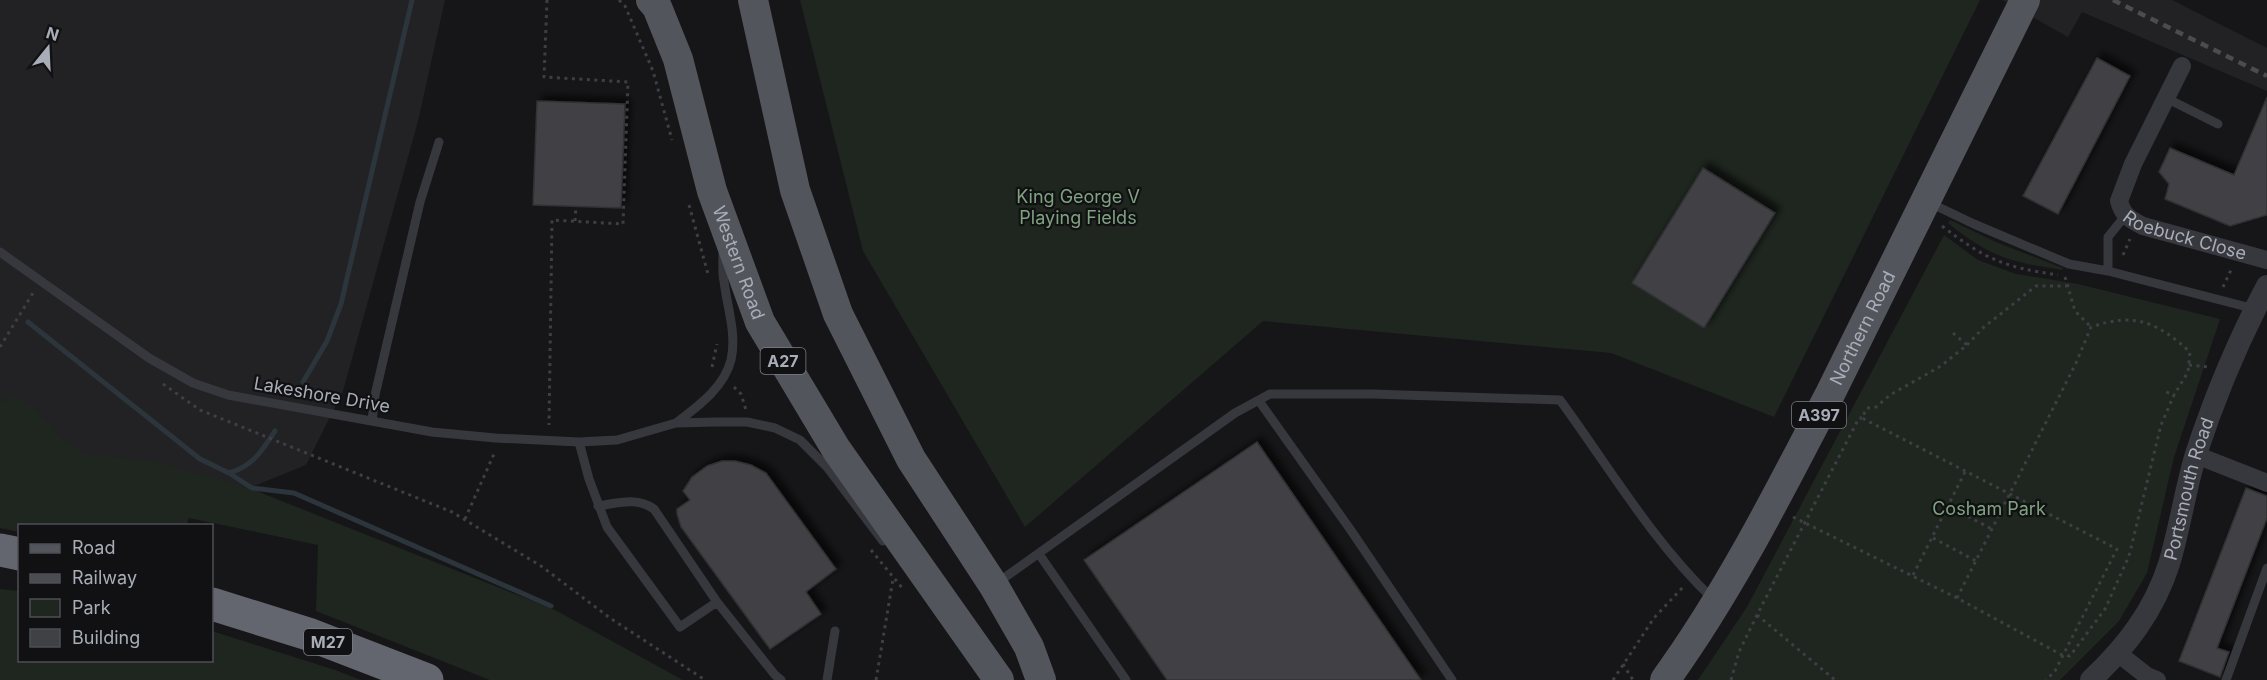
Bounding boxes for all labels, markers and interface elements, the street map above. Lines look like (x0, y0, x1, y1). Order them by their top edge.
north arrow (18, 18, 78, 78)
text: N (44, 22, 62, 45)
park label: King George V Playing Fields (1016, 186, 1140, 228)
street label: Western Road (708, 203, 769, 322)
street label: Roebuck Close (2119, 206, 2249, 264)
street label: Northern Road (1825, 267, 1899, 388)
road number: A27 (760, 348, 806, 374)
street label: Lakeshore Drive (252, 372, 392, 417)
road number: A397 (1792, 402, 1846, 428)
street label: Portsmouth Road (2160, 415, 2218, 563)
park label: Cosham Park (1932, 498, 2046, 519)
legend (18, 524, 213, 662)
text: Road (72, 537, 115, 558)
text: Railway (72, 567, 137, 588)
text: Park (72, 597, 111, 618)
text: Building (72, 627, 140, 648)
road number: M27 (304, 629, 352, 655)

